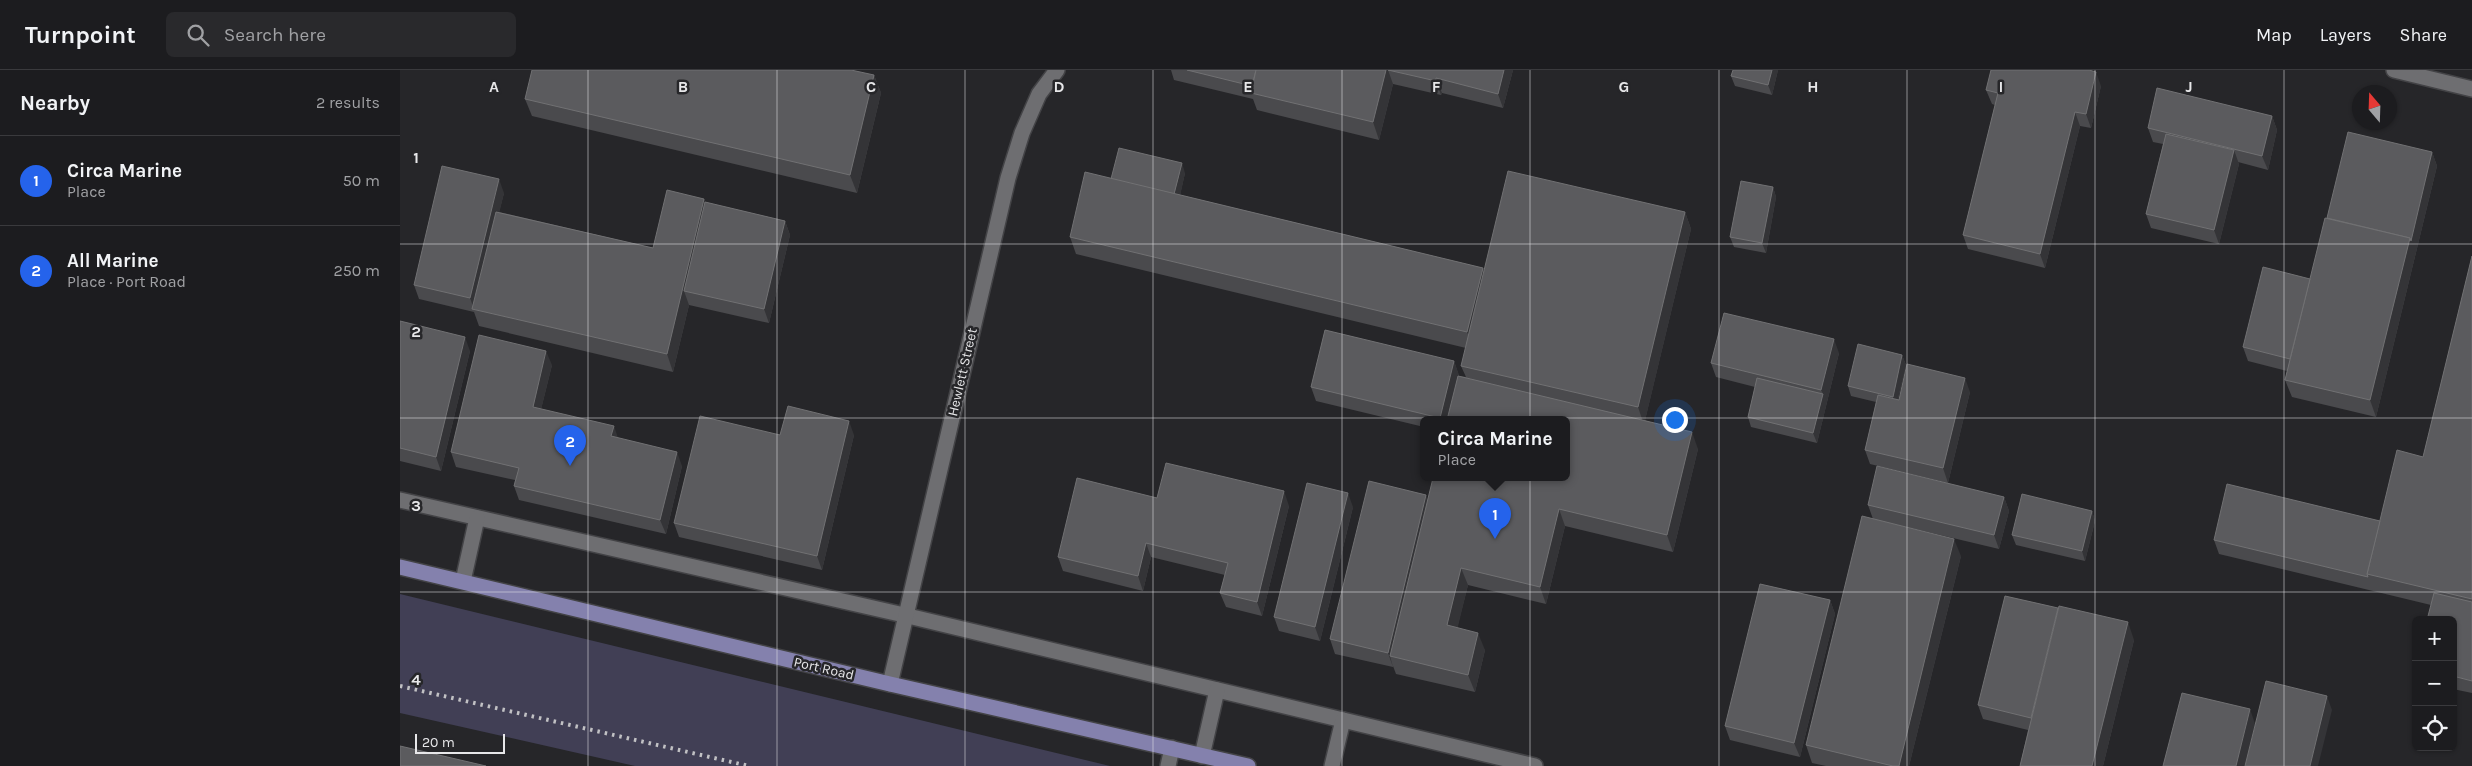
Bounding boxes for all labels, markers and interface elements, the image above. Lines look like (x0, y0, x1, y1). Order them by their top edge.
search box (166, 12, 516, 57)
text: Turnpoint (25, 21, 136, 49)
icon: search (184, 21, 212, 49)
text: Search here (224, 24, 326, 46)
text: Map (2256, 24, 2292, 46)
text: Layers (2320, 24, 2372, 46)
text: Share (2400, 24, 2447, 46)
text: A (489, 77, 499, 96)
text: B (678, 77, 688, 96)
text: C (866, 77, 876, 96)
text: D (1054, 77, 1065, 96)
text: E (1243, 77, 1253, 96)
text: F (1432, 77, 1441, 96)
text: G (1619, 77, 1629, 96)
text: H (1807, 77, 1819, 96)
text: I (1999, 77, 2003, 96)
text: J (2185, 77, 2193, 96)
north arrow (2352, 85, 2397, 130)
text: Nearby (20, 91, 90, 115)
text: 2 results (316, 93, 380, 112)
text: 1 (413, 148, 419, 167)
text: Circa Marine (67, 160, 182, 182)
text: 1 (33, 171, 39, 190)
text: 50 m (343, 171, 380, 190)
text: Place (67, 182, 106, 201)
text: All Marine (67, 250, 159, 272)
text: 2 (31, 261, 41, 280)
text: 250 m (333, 261, 380, 280)
text: Place · Port Road (67, 272, 186, 291)
text: 2 (411, 322, 421, 341)
street label: Hewlett Street (944, 326, 981, 418)
your location (1662, 407, 1688, 433)
popup (1420, 416, 1570, 481)
pin: 2 (554, 425, 586, 466)
text: Circa Marine (1437, 428, 1553, 450)
text: Place (1437, 450, 1476, 469)
text: 3 (411, 496, 421, 515)
pin: 1 (1479, 498, 1511, 539)
map controls (2412, 616, 2457, 751)
button: + (2412, 616, 2457, 661)
street label: Port Road (792, 653, 856, 684)
button: − (2412, 661, 2457, 706)
text: 4 (411, 670, 421, 689)
button: locate (2412, 706, 2457, 751)
scale bar (415, 731, 505, 754)
text: 20 m (422, 734, 455, 751)

